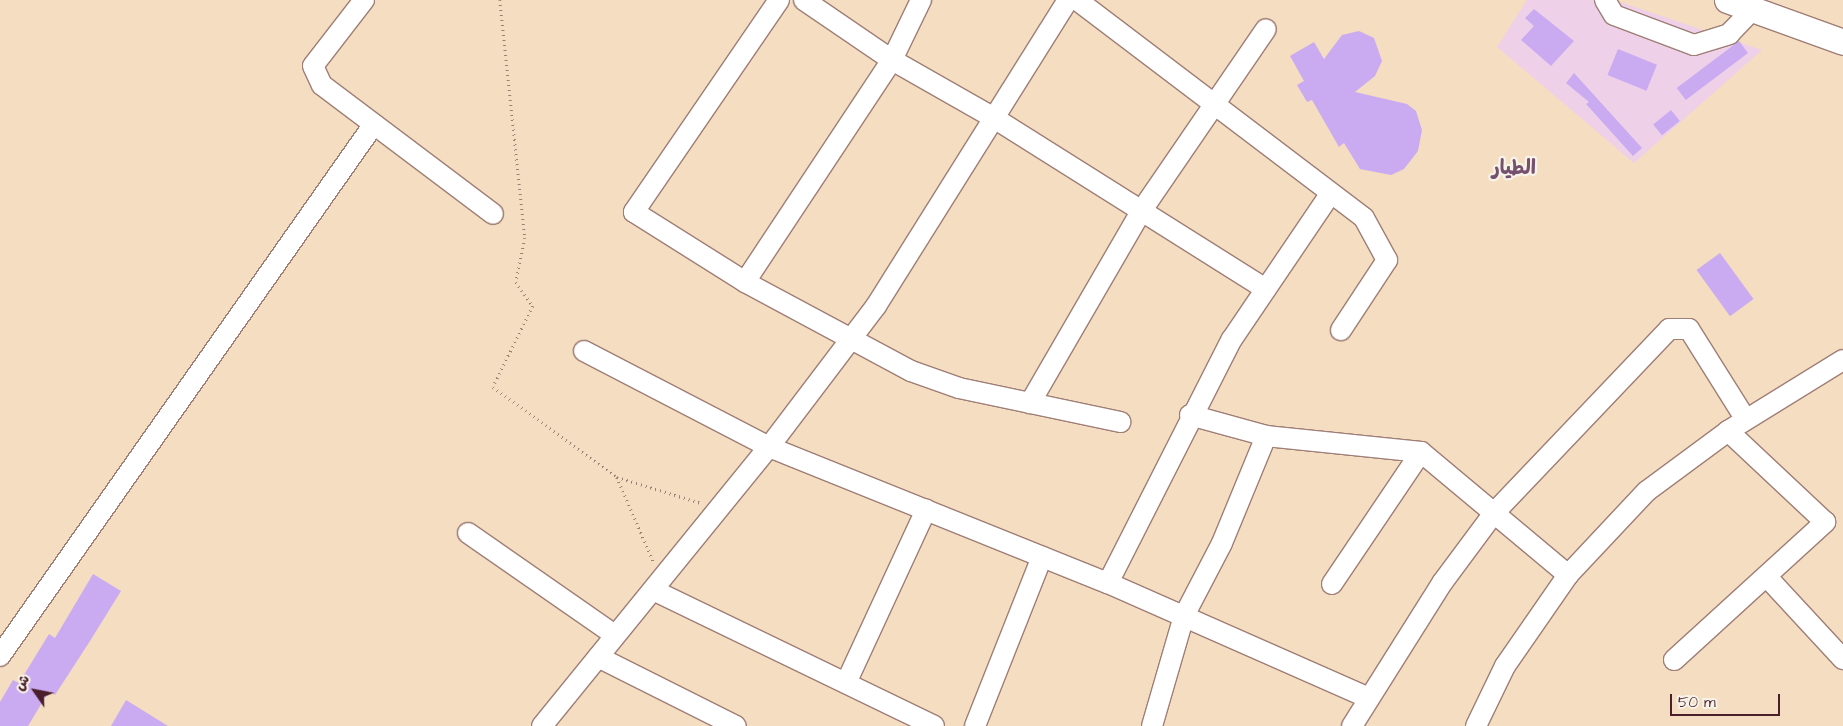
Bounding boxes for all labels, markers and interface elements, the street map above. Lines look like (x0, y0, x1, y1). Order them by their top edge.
district label: الطيار (1492, 156, 1536, 180)
north arrow (10, 666, 60, 716)
text: ش (10, 671, 35, 695)
scale bar (1673, 684, 1783, 716)
text: 50 m (1678, 692, 1716, 713)

